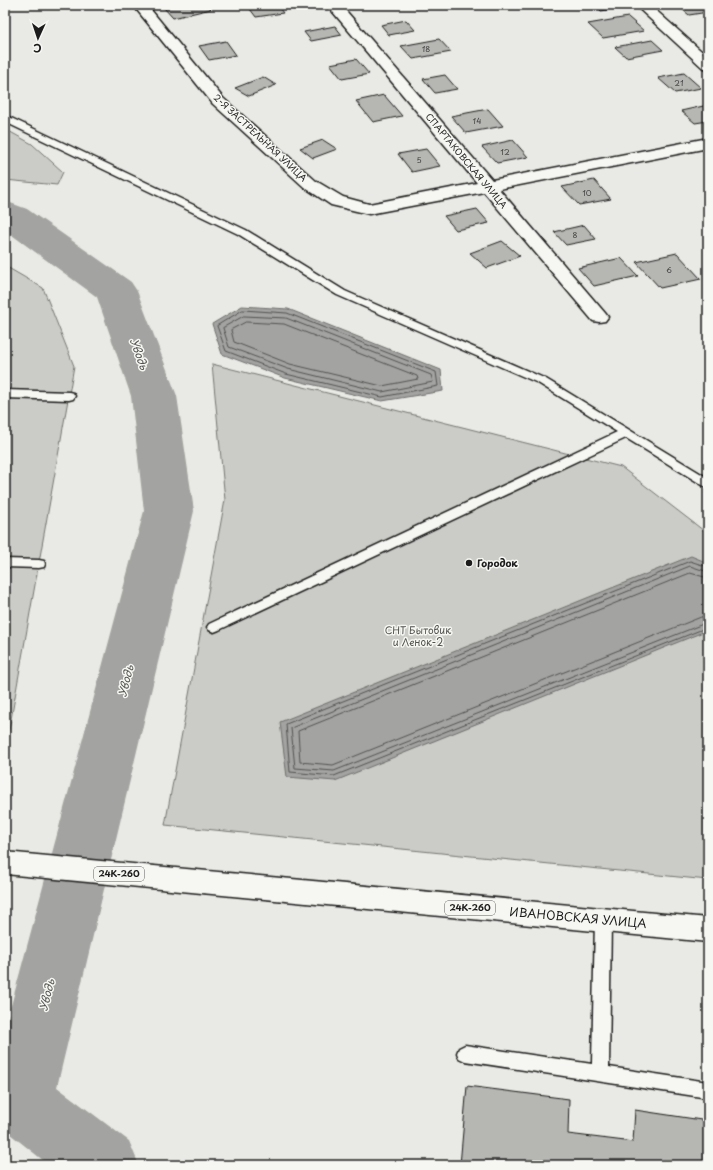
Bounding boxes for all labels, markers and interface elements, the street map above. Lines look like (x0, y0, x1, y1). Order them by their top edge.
north arrow (18, 18, 58, 58)
text: С (33, 40, 42, 57)
house number: 18 (422, 43, 430, 55)
house number: 21 (674, 77, 684, 89)
street label: 2-Я ЗАСТРЕЛЬНАЯ УЛИЦА (211, 90, 311, 185)
street label: СПАРТАКОВСКАЯ УЛИЦА (423, 110, 511, 211)
house number: 14 (473, 115, 481, 127)
house number: 12 (500, 146, 510, 158)
house number: 5 (416, 154, 422, 166)
house number: 10 (582, 187, 592, 199)
house number: 8 (573, 229, 578, 241)
house number: 6 (666, 264, 672, 276)
water label: Уводь (126, 336, 153, 373)
place label: Городок (477, 555, 518, 570)
marker: Городок (464, 558, 474, 568)
park label: СНТ Бытовик и Ленок-2 (385, 622, 451, 649)
water label: Уводь (113, 662, 138, 698)
road number: 24К-260 (94, 867, 144, 881)
road number: 24К-260 (445, 901, 495, 915)
street label: ИВАНОВСКАЯ УЛИЦА (509, 902, 647, 932)
water label: Уводь (34, 976, 59, 1012)

